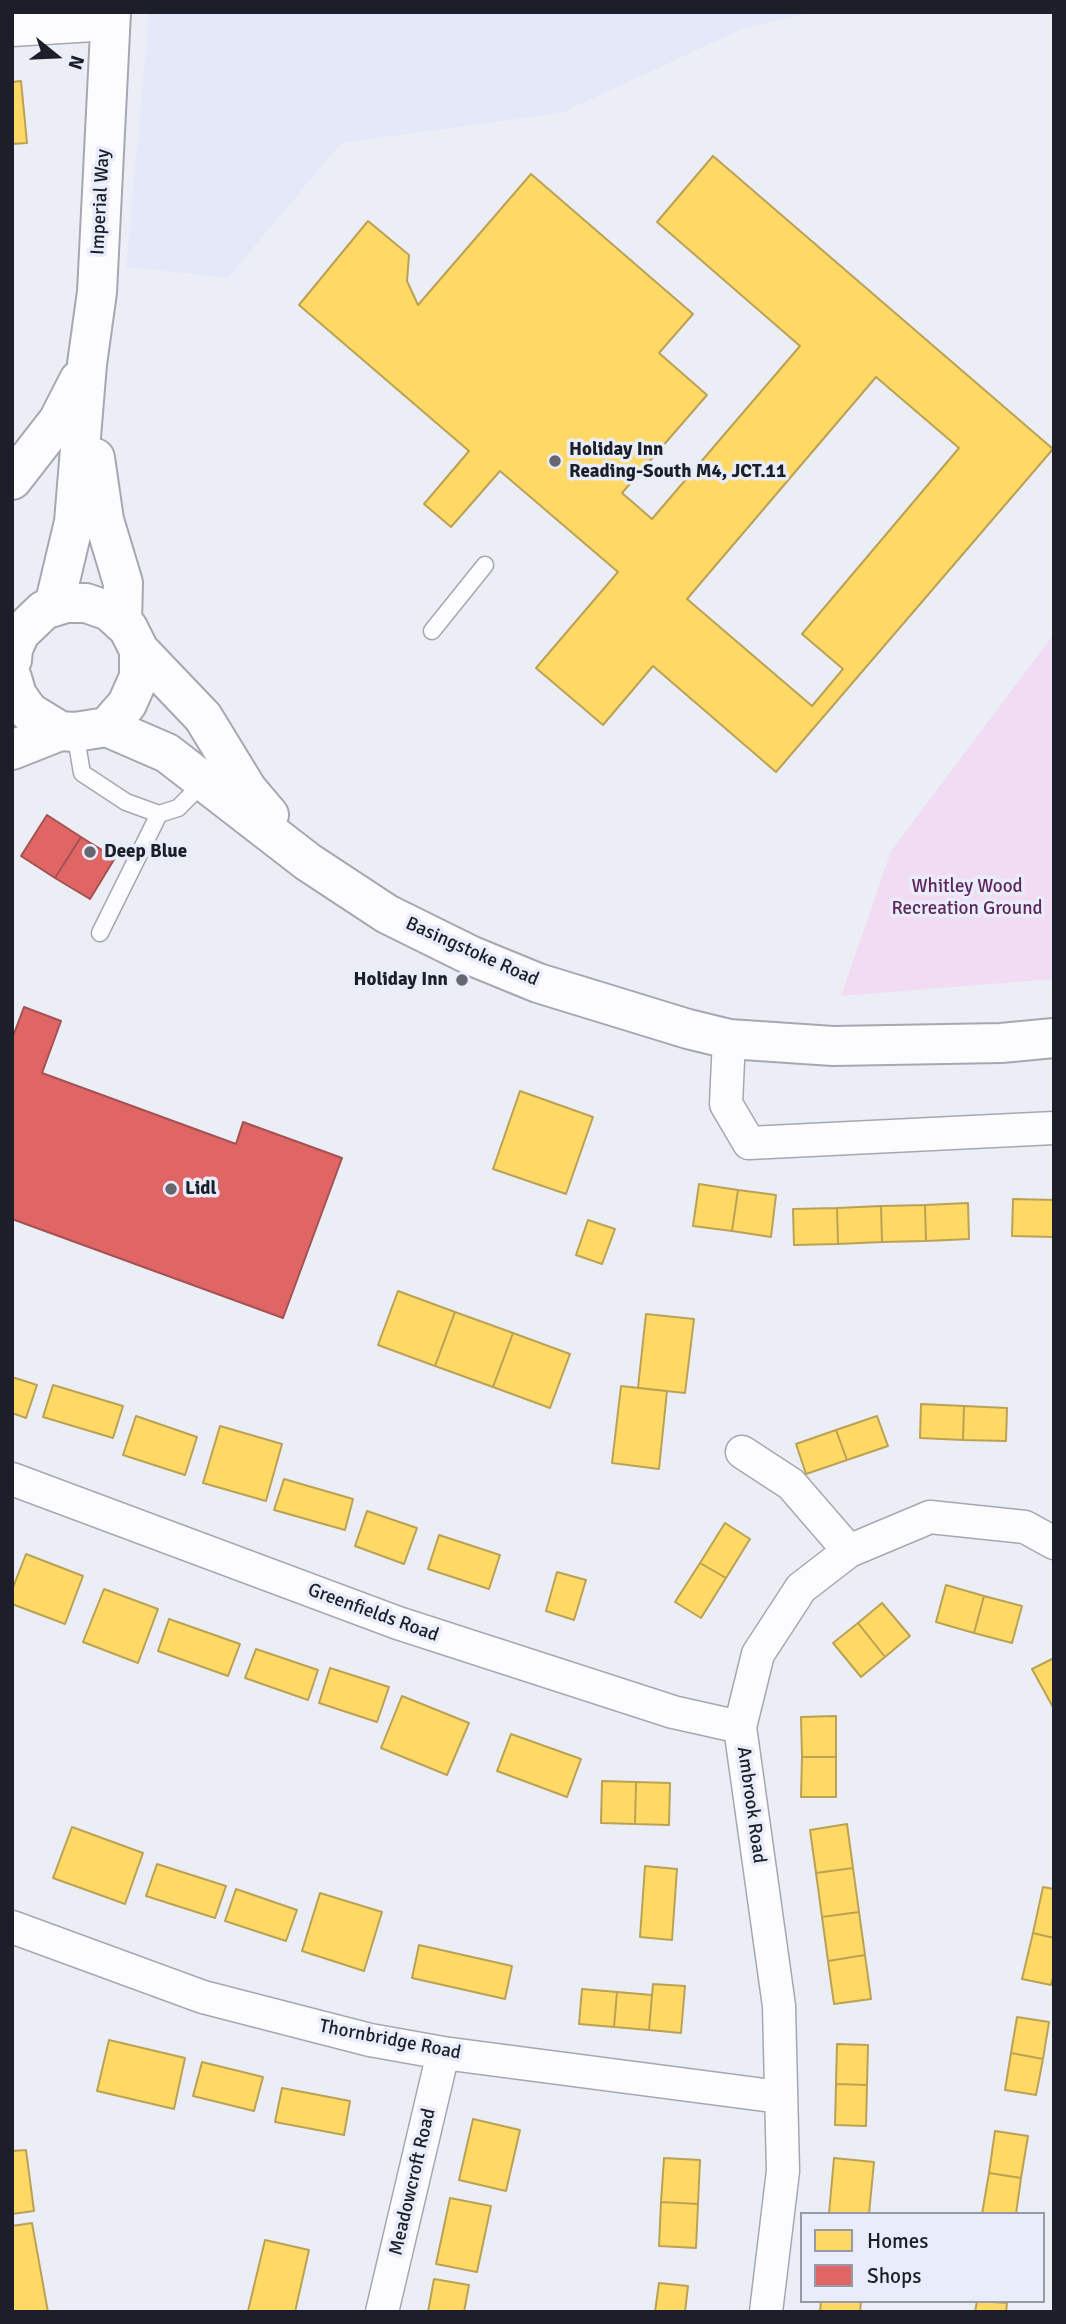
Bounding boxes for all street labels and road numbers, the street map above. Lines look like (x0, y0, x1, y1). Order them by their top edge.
street label: Imperial Way (87, 149, 115, 255)
street label: Basingstoke Road (402, 912, 542, 992)
street label: Greenfields Road (305, 1579, 441, 1647)
street label: Ambrook Road (732, 1745, 770, 1865)
street label: Thornbridge Road (317, 2015, 463, 2065)
street label: Meadowcroft Road (385, 2106, 441, 2258)

